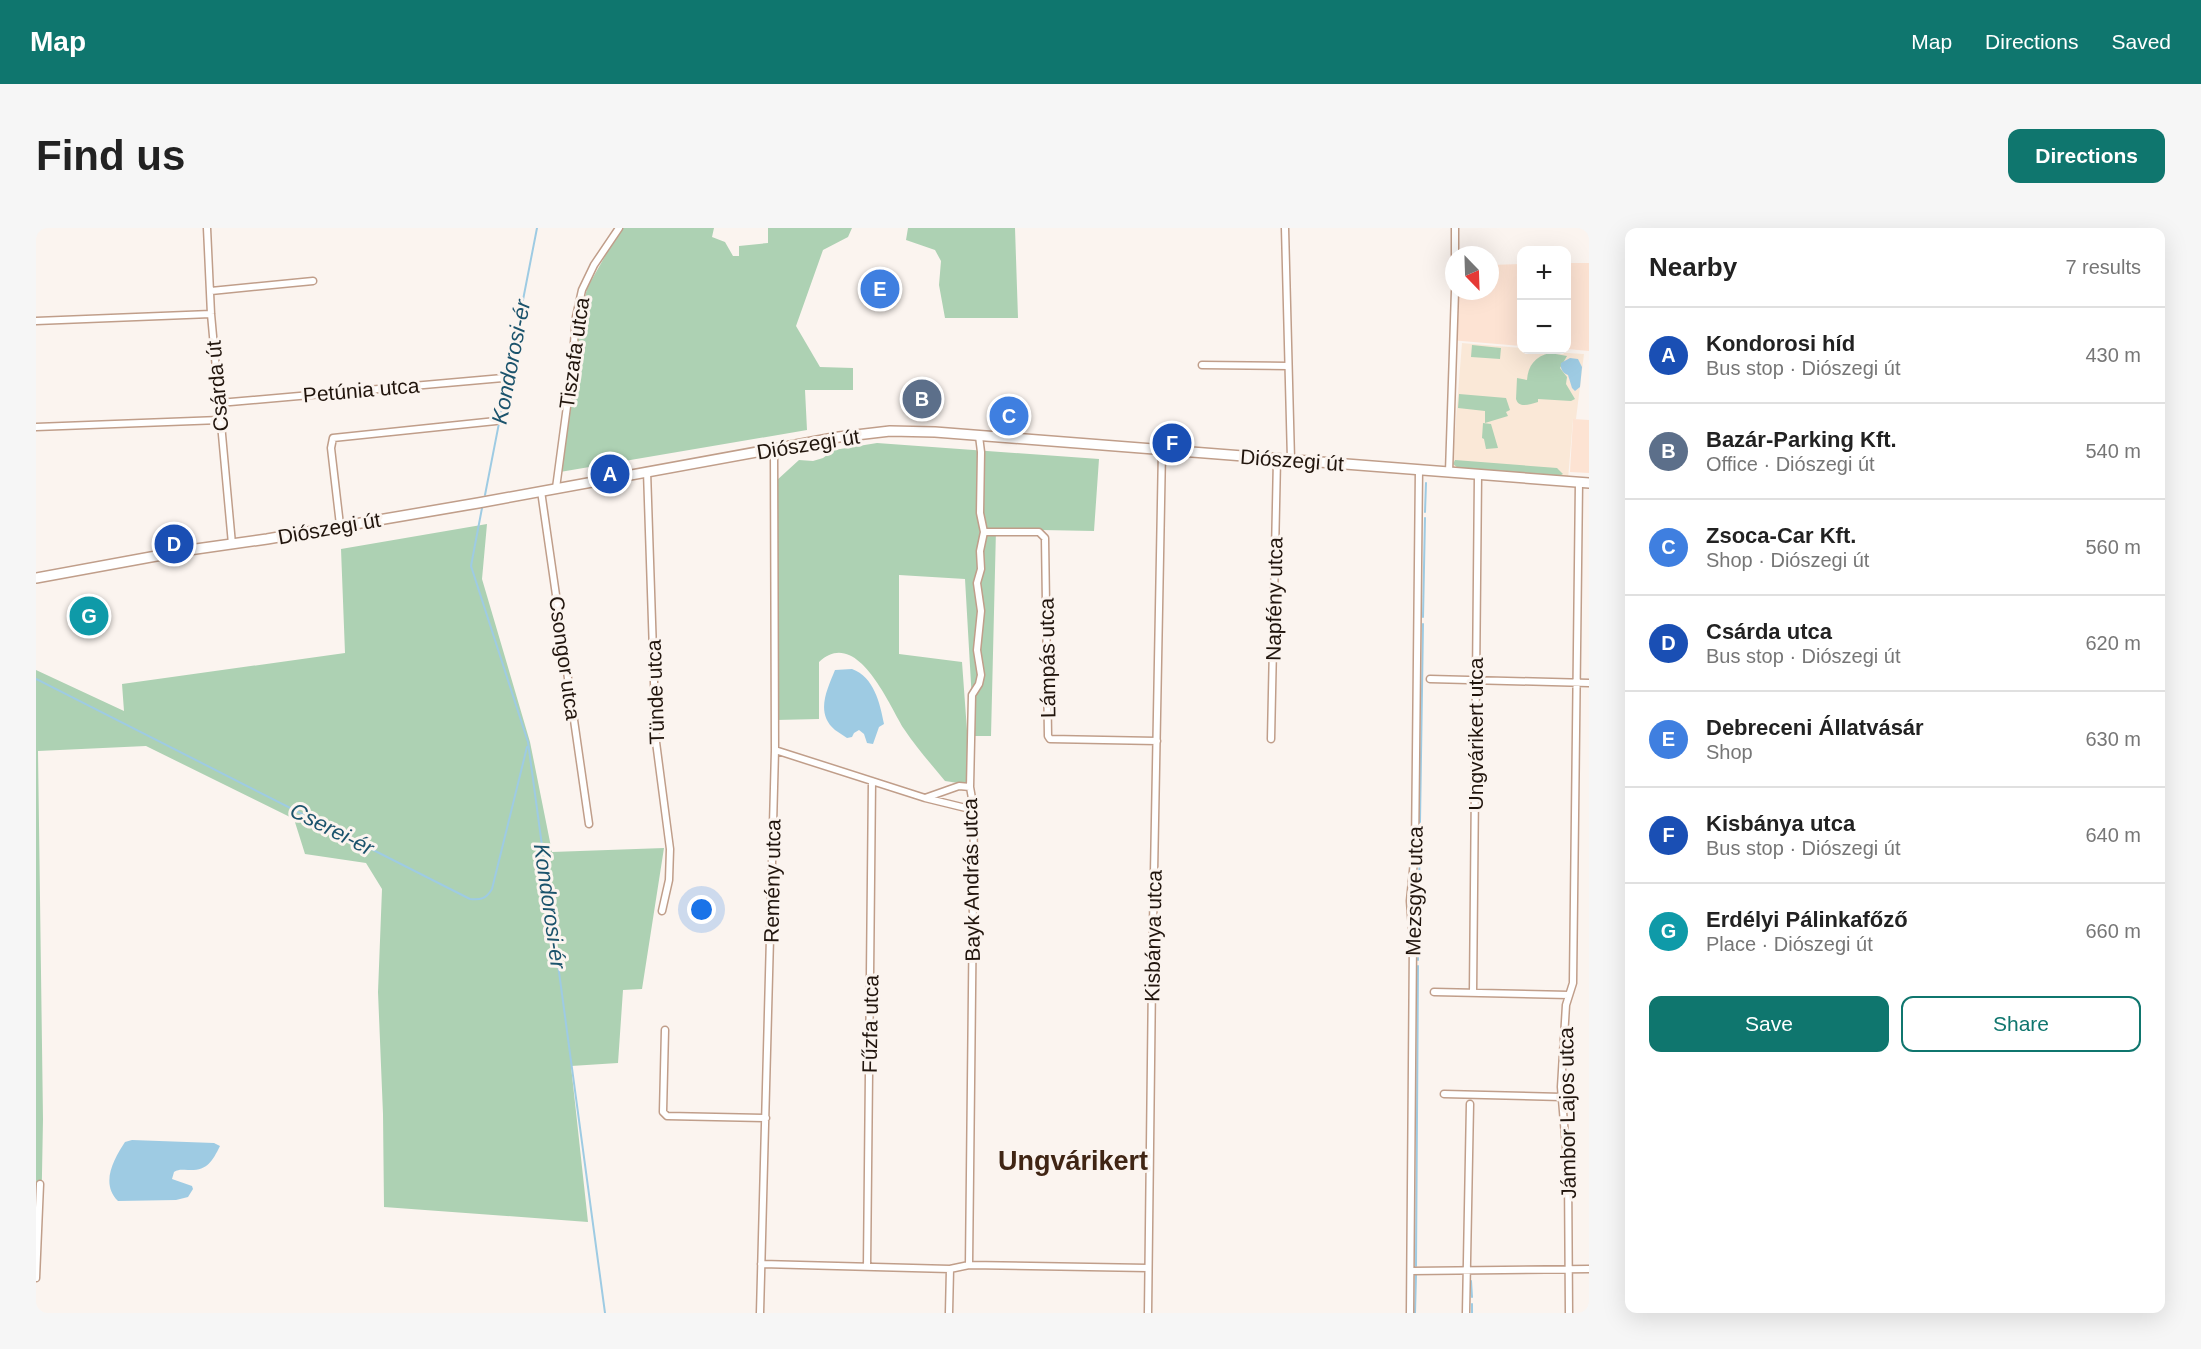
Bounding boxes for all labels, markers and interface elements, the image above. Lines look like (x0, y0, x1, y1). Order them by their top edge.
text: Map (30, 26, 86, 57)
text: Map (1911, 30, 1952, 53)
text: Directions (1985, 30, 2078, 53)
text: Saved (2111, 30, 2171, 53)
button: Directions (2008, 129, 2165, 183)
text: Find us (36, 132, 185, 179)
north arrow (1445, 246, 1499, 300)
map controls (1517, 246, 1571, 354)
button: + (1517, 246, 1571, 300)
text: Nearby (1649, 252, 1737, 282)
text: 7 results (2065, 256, 2141, 278)
pin: E (860, 266, 900, 312)
street label: Tiszafa utca (555, 295, 593, 410)
water label: Kondorosi-ér (487, 296, 536, 426)
button: − (1517, 300, 1571, 354)
text: Kondorosi híd (1706, 331, 1855, 356)
street label: Csárda út (202, 339, 232, 432)
text: A (1661, 344, 1676, 366)
text: 430 m (2085, 344, 2141, 366)
text: Bus stop · Diószegi út (1706, 357, 1901, 379)
street label: Petúnia utca (302, 373, 420, 407)
pin: B (902, 376, 942, 422)
pin: C (990, 394, 1028, 438)
pin: F (1152, 420, 1192, 466)
street label: Diószegi út (755, 424, 861, 463)
text: Bazár-Parking Kft. (1706, 427, 1897, 452)
text: B (1661, 440, 1676, 462)
text: 540 m (2085, 440, 2141, 462)
street label: Diószegi út (1239, 445, 1345, 475)
pin: A (590, 452, 630, 496)
text: Office · Diószegi út (1706, 453, 1875, 475)
street label: Diószegi út (276, 508, 382, 548)
pin: D (154, 522, 194, 566)
text: Zsoca-Car Kft. (1706, 523, 1856, 548)
text: C (1661, 536, 1676, 558)
text: 560 m (2085, 536, 2141, 558)
street label: Napfény utca (1261, 537, 1287, 661)
text: Shop · Diószegi út (1706, 549, 1869, 571)
pin: G (70, 594, 108, 638)
street label: Csongor utca (545, 595, 585, 722)
street label: Lámpás utca (1034, 597, 1060, 718)
text: Csárda utca (1706, 619, 1832, 644)
text: D (1661, 632, 1676, 654)
text: 620 m (2085, 632, 2141, 654)
street label: Tünde utca (642, 639, 668, 745)
text: Bus stop · Diószegi út (1706, 645, 1901, 667)
street label: Ungvárikert utca (1464, 657, 1487, 810)
text: Debreceni Állatvásár (1706, 715, 1924, 740)
text: E (1662, 728, 1675, 750)
text: 630 m (2085, 728, 2141, 750)
text: Shop (1706, 741, 1753, 763)
water label: Cserei-ér (286, 797, 379, 861)
street label: Bayk András utca (958, 798, 984, 962)
text: Kisbánya utca (1706, 811, 1855, 836)
street label: Remény utca (759, 819, 785, 943)
text: F (1662, 824, 1675, 846)
text: 640 m (2085, 824, 2141, 846)
street label: Mezsgye utca (1401, 826, 1427, 956)
text: Bus stop · Diószegi út (1706, 837, 1901, 859)
water label: Kondorosi-ér (529, 842, 571, 972)
street label: Kisbánya utca (1140, 870, 1166, 1002)
your location (687, 895, 716, 924)
text: Erdélyi Pálinkafőző (1706, 907, 1908, 932)
text: G (1661, 920, 1676, 942)
text: 660 m (2085, 920, 2141, 942)
text: Place · Diószegi út (1706, 933, 1873, 955)
street label: Fűzfa utca (858, 974, 882, 1073)
button: Save (1649, 996, 1889, 1052)
button: Share (1901, 996, 2141, 1052)
street label: Jámbor Lajos utca (1554, 1027, 1580, 1199)
district label: Ungvárikert (998, 1146, 1148, 1176)

